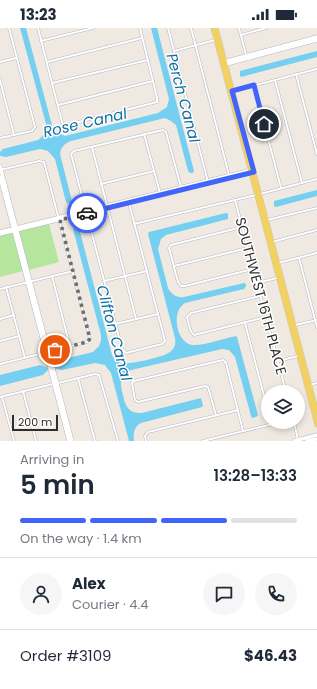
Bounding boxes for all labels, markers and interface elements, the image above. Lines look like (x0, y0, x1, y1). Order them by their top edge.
text: 13:23 (20, 4, 57, 25)
water label: Perch Canal (161, 51, 206, 145)
water label: Rose Canal (41, 103, 129, 142)
pin (247, 107, 281, 141)
icon: home (253, 113, 275, 135)
courier (67, 193, 107, 233)
icon: car (76, 202, 98, 224)
street label: SOUTHWEST 16TH PLACE (230, 215, 292, 377)
water label: Clifton Canal (92, 283, 137, 383)
pin (38, 333, 72, 367)
icon: bag (44, 339, 66, 361)
map controls (261, 385, 305, 429)
button: layers (261, 385, 305, 429)
scale bar (12, 413, 58, 432)
text: 200 m (18, 414, 52, 430)
text: Arriving in (20, 450, 84, 469)
text: 13:28–13:33 (214, 465, 297, 486)
text: 5 min (20, 467, 95, 503)
text: On the way · 1.4 km (20, 529, 142, 548)
button: person (20, 573, 62, 615)
text: Alex (72, 573, 106, 594)
button: chat (203, 573, 245, 615)
button: phone (255, 573, 297, 615)
text: Courier · 4.4 (72, 595, 148, 614)
text: Order #3109 (20, 645, 112, 666)
text: $46.43 (244, 645, 297, 666)

